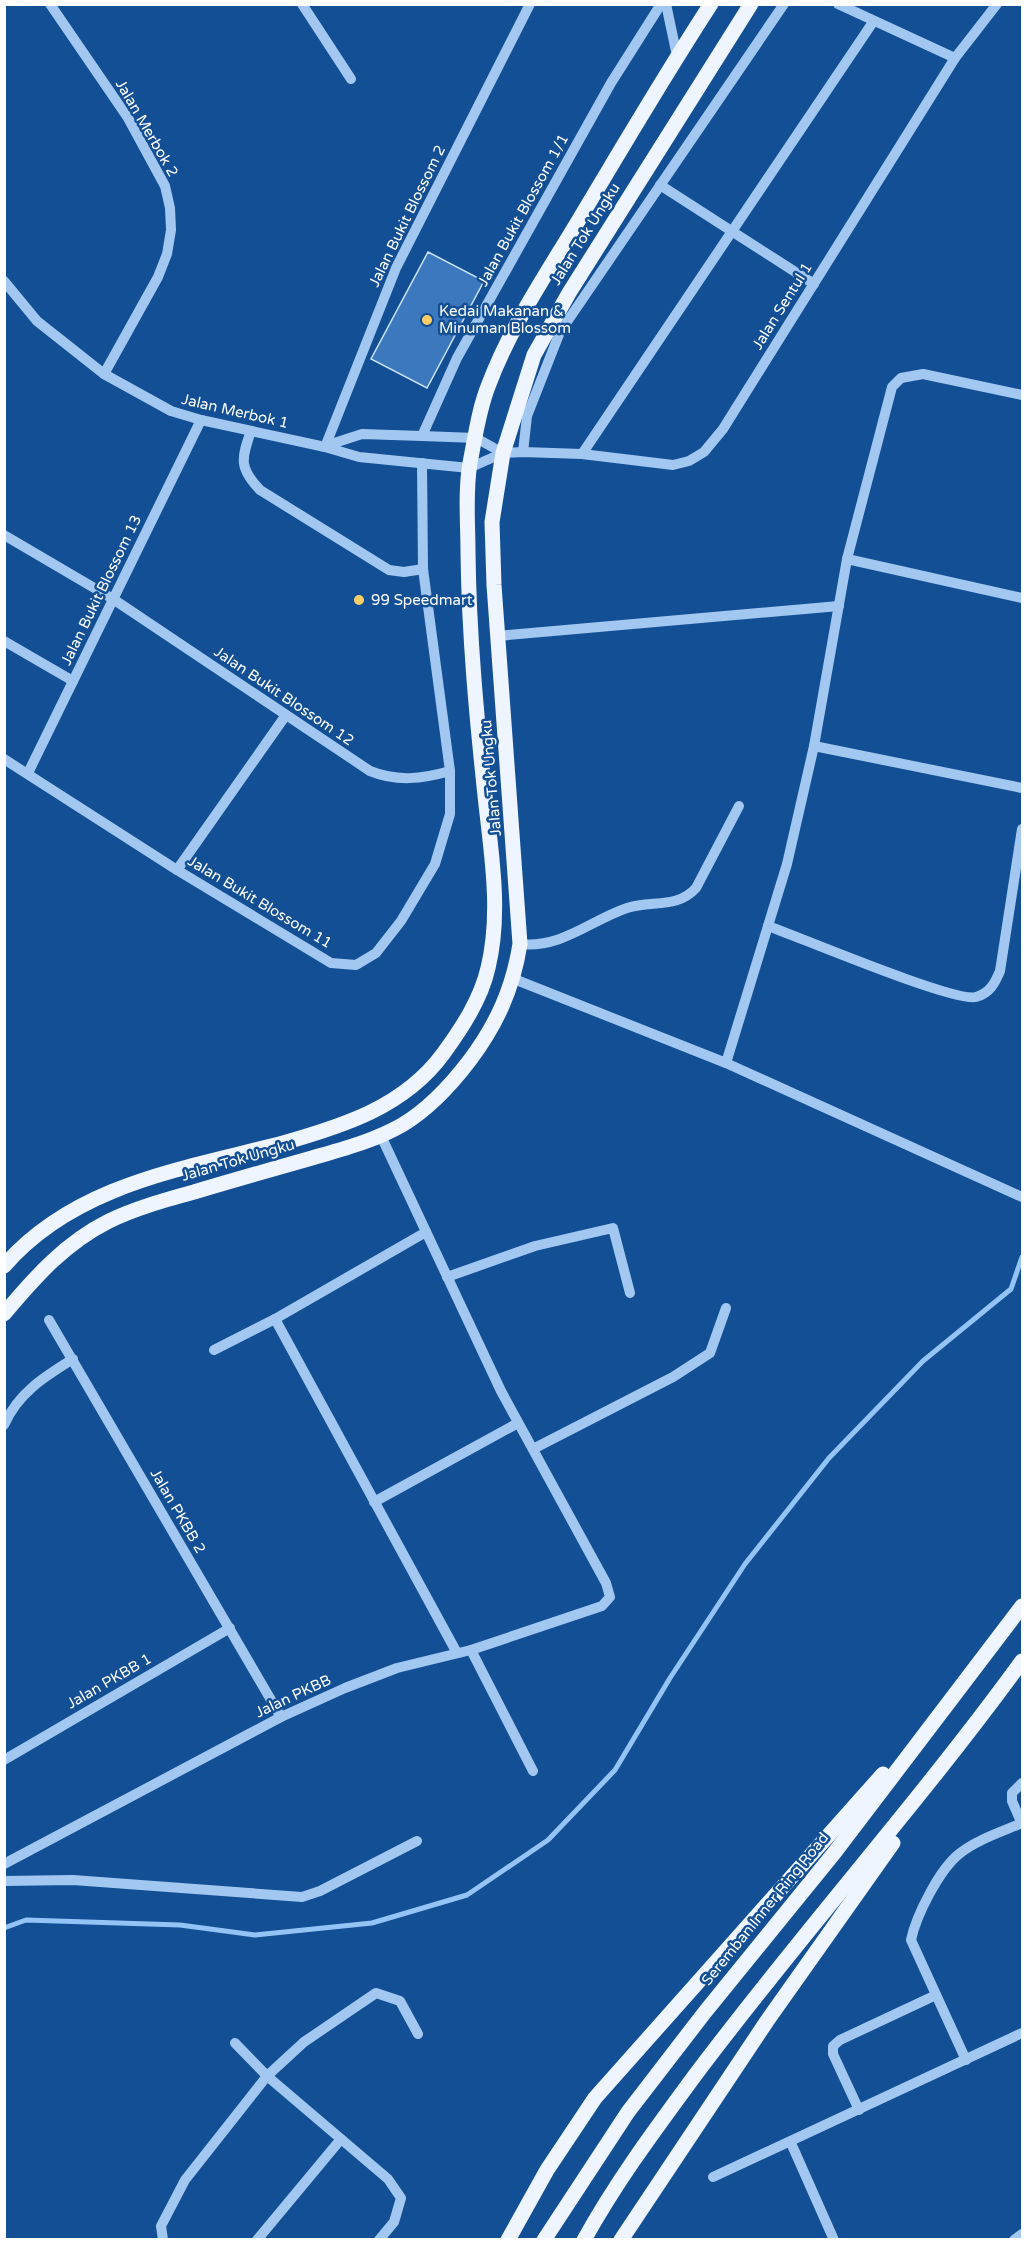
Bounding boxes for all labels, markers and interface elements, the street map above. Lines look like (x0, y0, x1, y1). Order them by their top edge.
street label: Jalan Merbok 2 (112, 76, 182, 180)
street label: Jalan Bukit Blossom 1/1 (474, 131, 572, 289)
street label: Jalan Bukit Blossom 2 (365, 142, 449, 290)
street label: Jalan Tok Ungku (546, 180, 624, 288)
street label: Jalan Sentul 1 (748, 259, 816, 353)
place label: Kedai Makanan & Minuman Blossom (439, 302, 571, 337)
marker: Kedai Makanan & Minuman Blossom (420, 313, 434, 327)
street label: Jalan Merbok 1 (180, 390, 290, 432)
street label: Jalan Bukit Blossom 13 (57, 512, 145, 668)
place label: 99 Speedmart (371, 591, 473, 609)
marker: 99 Speedmart (352, 593, 366, 607)
street label: Jalan Bukit Blossom 12 (211, 642, 357, 750)
street label: Jalan Tok Ungku (477, 719, 505, 837)
street label: Jalan Bukit Blossom 11 (185, 852, 335, 952)
street label: Jalan Tok Ungku (179, 1135, 297, 1185)
street label: Jalan PKBB 2 (146, 1465, 210, 1557)
street label: Jalan PKBB 1 (63, 1649, 155, 1713)
street label: Jalan PKBB (252, 1671, 334, 1721)
street label: Seremban Inner Ring Road (698, 1829, 832, 1989)

